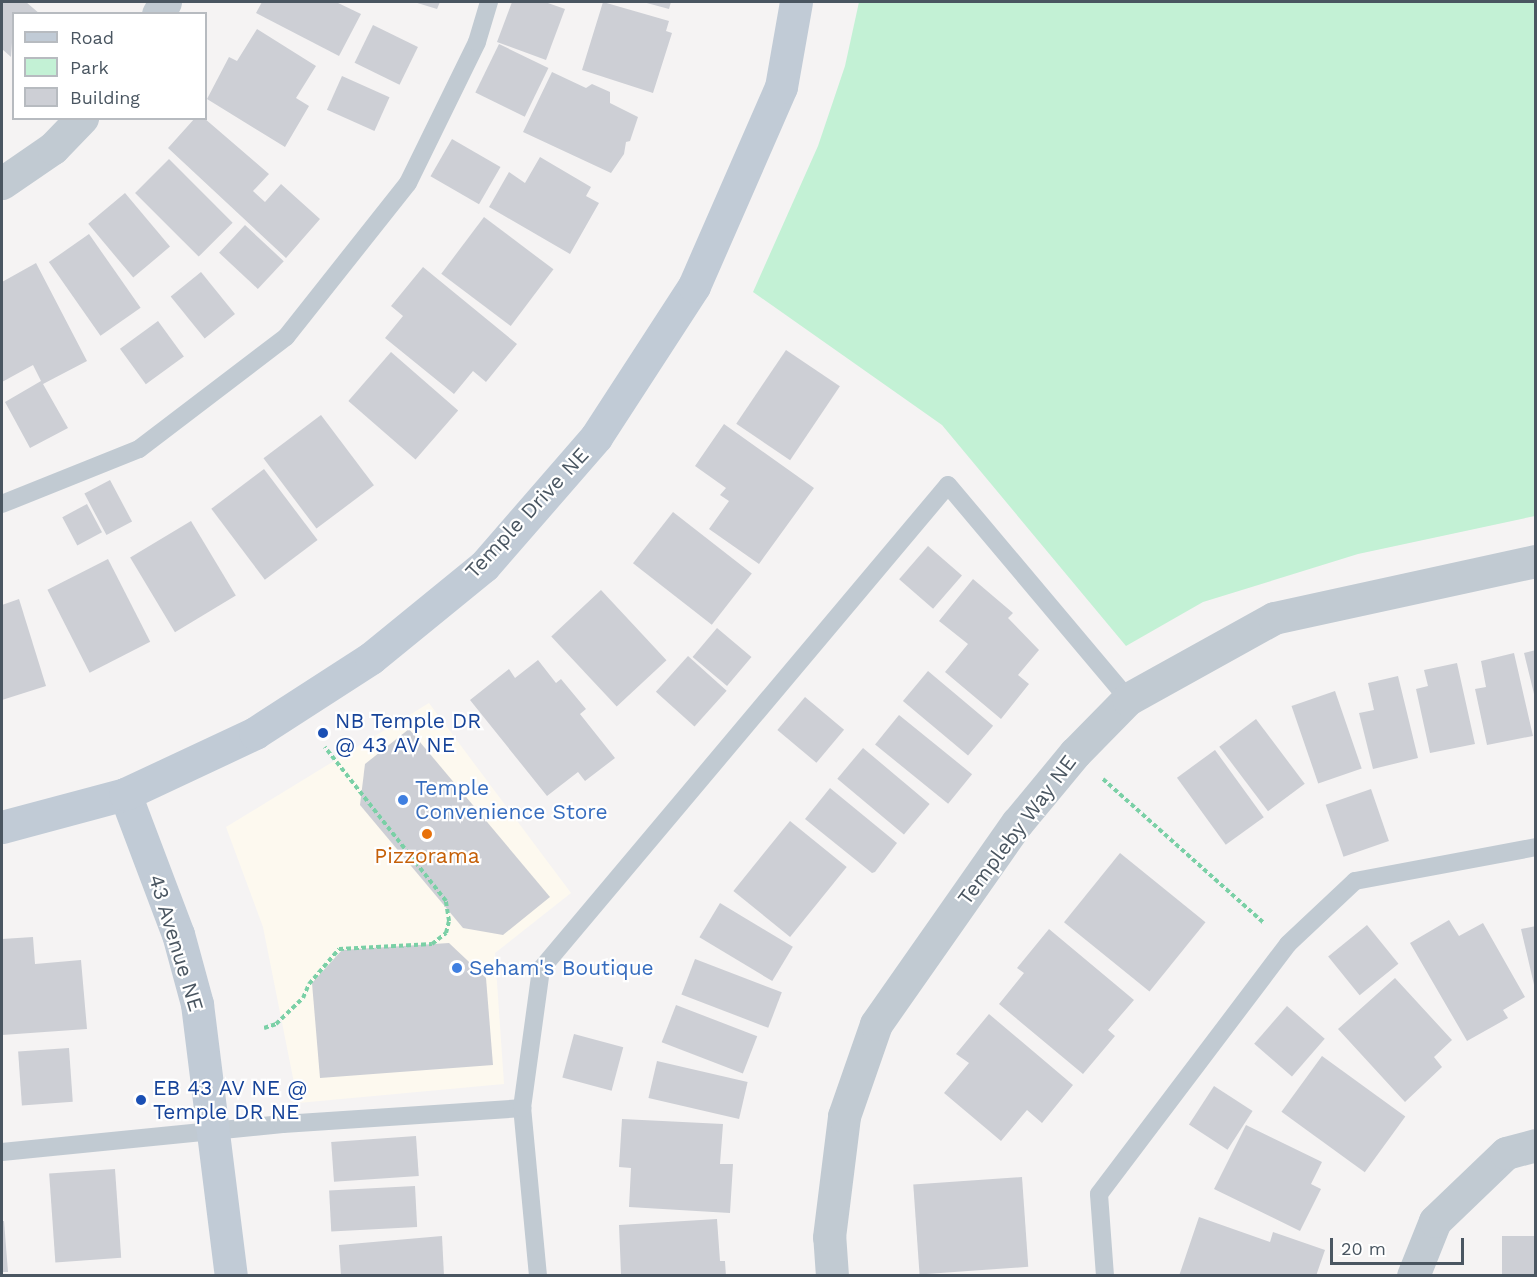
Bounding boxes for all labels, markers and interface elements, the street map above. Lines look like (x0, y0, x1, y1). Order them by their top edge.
legend (12, 12, 207, 120)
text: Road (70, 27, 114, 48)
text: Park (70, 57, 109, 78)
text: Building (70, 87, 140, 108)
street label: Temple Drive NE (460, 442, 594, 584)
place label: NB Temple DR @ 43 AV NE (335, 708, 482, 758)
marker: NB Temple DR @ 43 AV NE (316, 726, 330, 740)
street label: Templeby Way NE (952, 750, 1082, 910)
place label: Temple Convenience Store (415, 775, 608, 825)
marker: Temple Convenience Store (396, 793, 410, 807)
marker: Pizzorama (420, 827, 434, 841)
place label: Pizzorama (374, 843, 480, 869)
street label: 43 Avenue NE (143, 871, 209, 1015)
place label: Seham's Boutique (469, 955, 654, 981)
marker: Seham's Boutique (450, 961, 464, 975)
place label: EB 43 AV NE @ Temple DR NE (153, 1075, 309, 1125)
marker: EB 43 AV NE @ Temple DR NE (134, 1093, 148, 1107)
scale bar (1333, 1226, 1466, 1264)
text: 20 m (1341, 1238, 1386, 1259)

